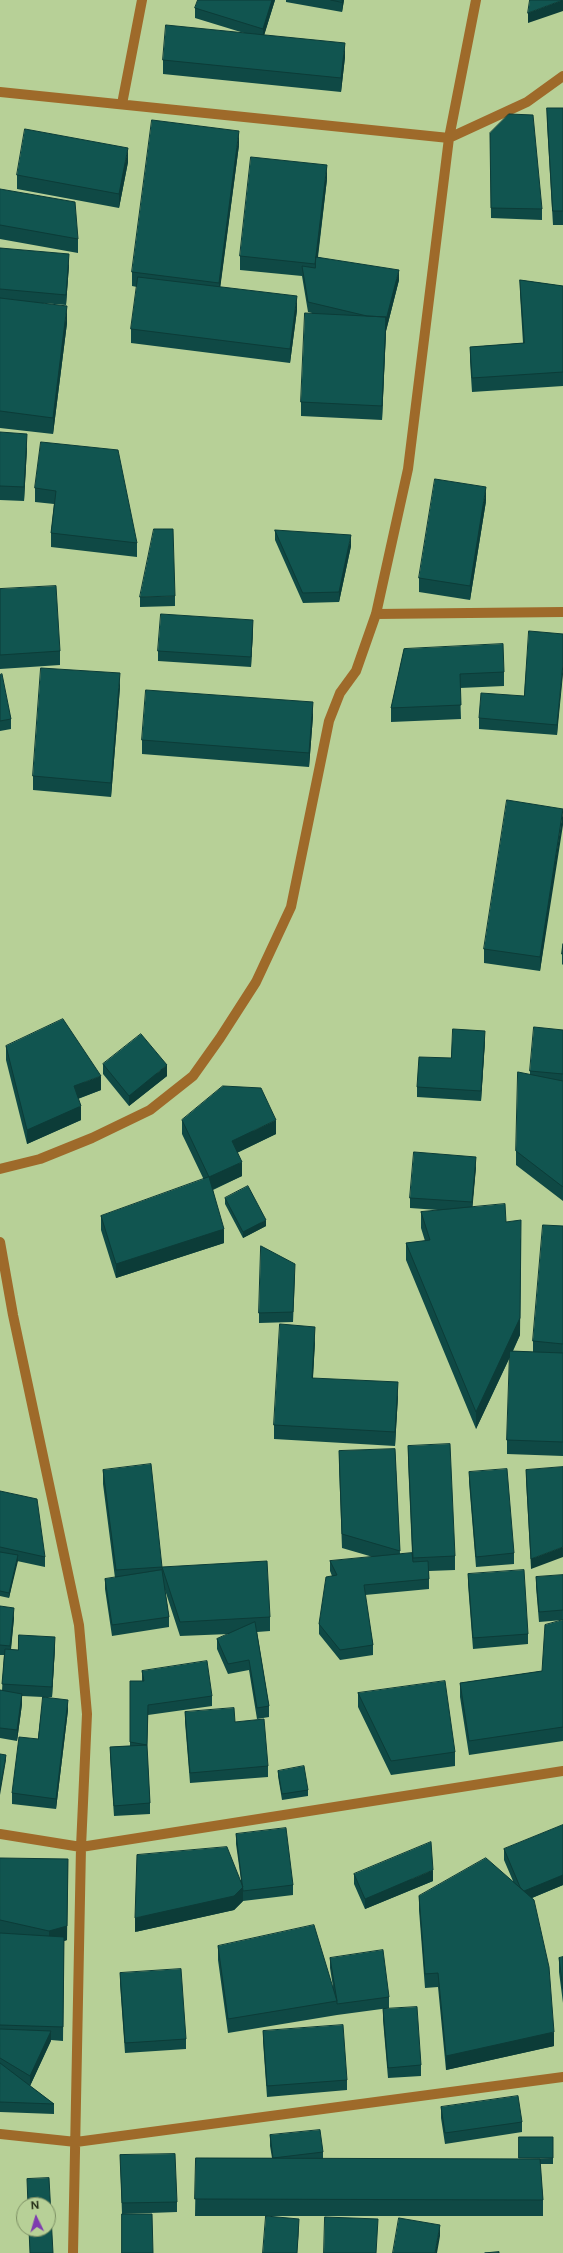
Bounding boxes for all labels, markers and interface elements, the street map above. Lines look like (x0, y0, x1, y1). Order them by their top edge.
north arrow (16, 2197, 56, 2237)
text: N (30, 2199, 40, 2212)

